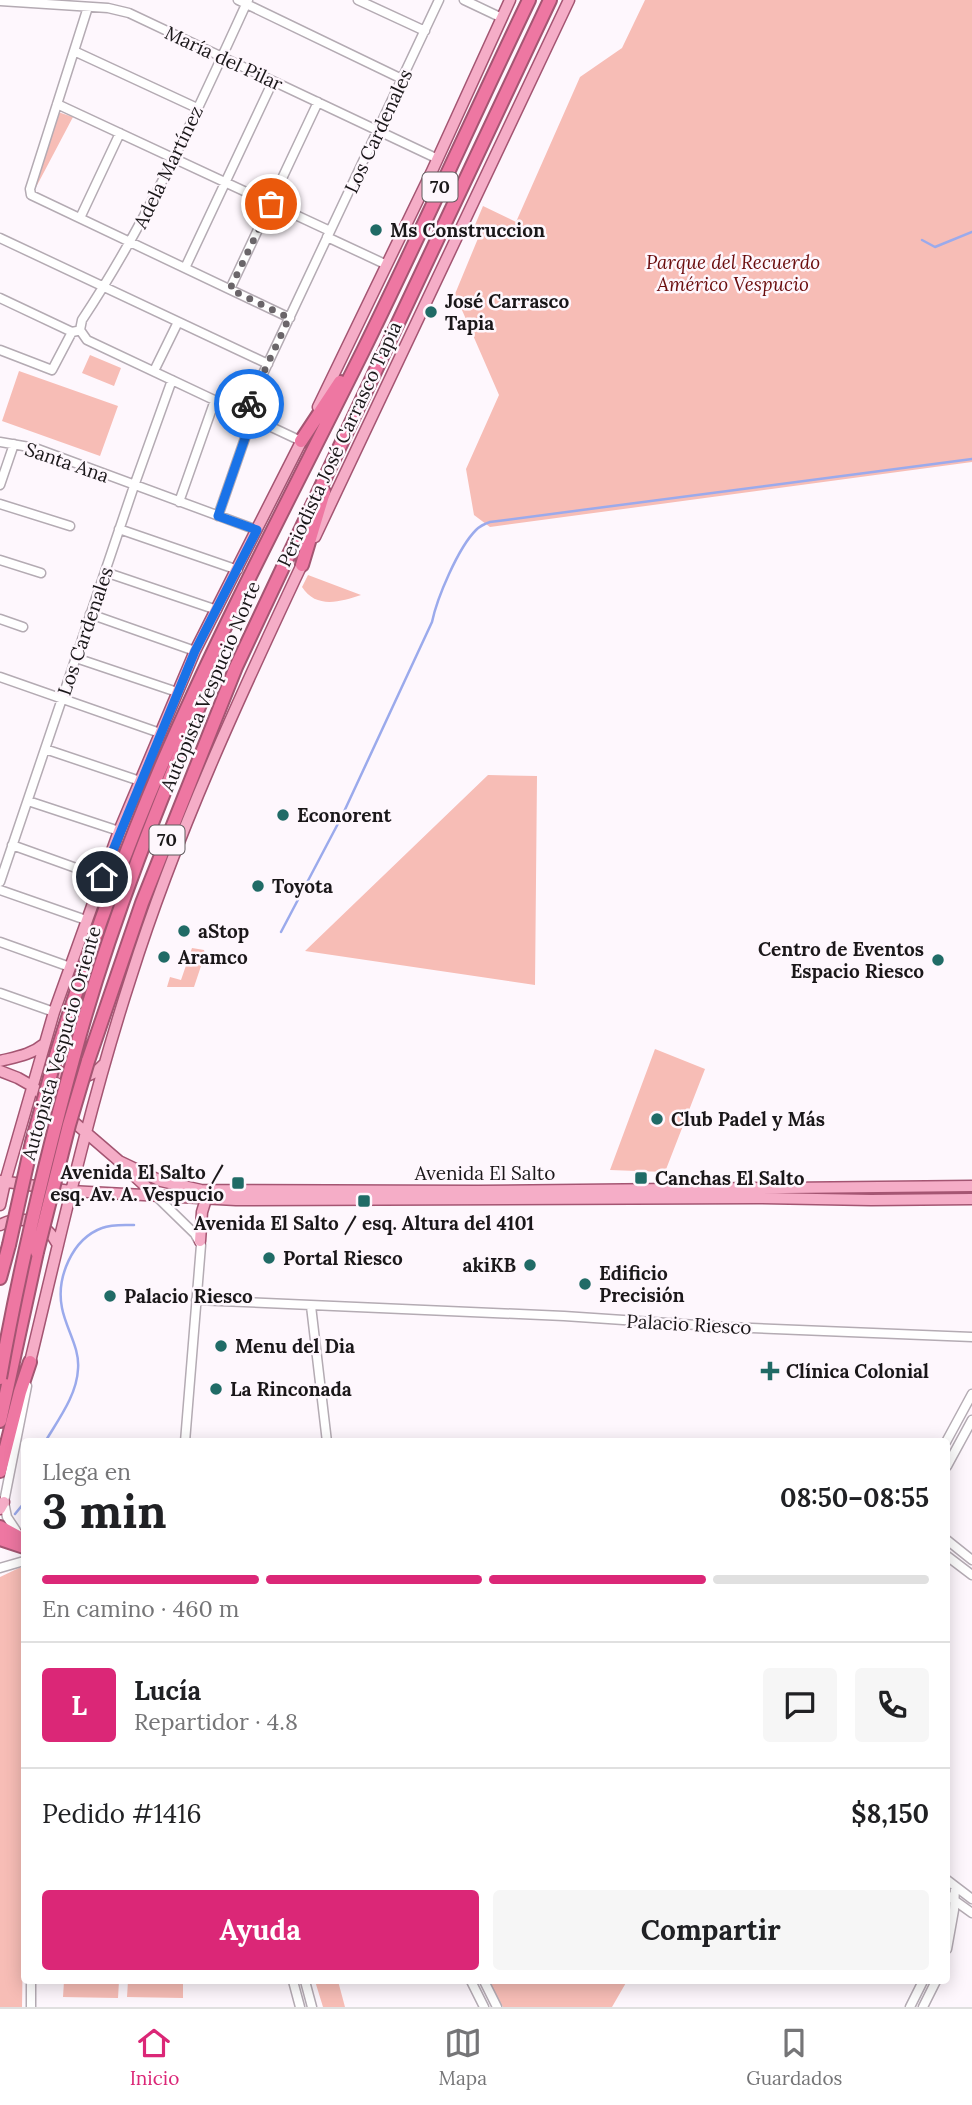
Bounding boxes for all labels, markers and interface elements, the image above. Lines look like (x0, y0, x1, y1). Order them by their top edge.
street label: María del Pilar (161, 20, 288, 96)
street label: Los Cardenales (339, 65, 417, 197)
street label: Adela Martínez (128, 102, 208, 233)
road number: 70 (422, 172, 458, 202)
pin (241, 174, 301, 234)
icon: bag (252, 185, 290, 223)
place label: Ms Construccion (390, 218, 545, 242)
marker: Ms Construccion (368, 222, 384, 238)
park label: Parque del Recuerdo Américo Vespucio (646, 250, 820, 296)
place label: José Carrasco Tapia (445, 289, 569, 335)
marker: José Carrasco Tapia (423, 304, 439, 320)
street label: Periodista José Carrasco Tapia (271, 317, 407, 571)
courier (214, 369, 284, 439)
icon: bike (230, 385, 268, 423)
street label: Santa Ana (22, 436, 112, 488)
street label: Los Cardenales (52, 563, 118, 698)
street label: Autopista Vespucio Norte (154, 577, 265, 796)
place label: Econorent (297, 803, 392, 827)
marker: Econorent (275, 807, 291, 823)
road number: 70 (150, 826, 184, 854)
pin (72, 847, 132, 907)
icon: home (83, 858, 121, 896)
place label: Toyota (272, 874, 333, 898)
marker: Toyota (250, 878, 266, 894)
place label: aStop (198, 919, 249, 943)
street label: Autopista Vespucio Oriente (16, 923, 106, 1164)
marker: aStop (176, 923, 192, 939)
place label: Centro de Eventos Espacio Riesco (758, 937, 924, 983)
place label: Aramco (178, 945, 248, 969)
marker: Aramco (156, 949, 172, 965)
marker: Centro de Eventos Espacio Riesco (930, 952, 946, 968)
place label: Club Padel y Más (671, 1107, 825, 1131)
marker: Club Padel y Más (649, 1111, 665, 1127)
place label: Avenida El Salto / esq. Av. A. Vespucio (50, 1160, 224, 1206)
street label: Avenida El Salto (414, 1161, 555, 1185)
place label: Canchas El Salto (655, 1166, 805, 1190)
marker: Canchas El Salto (633, 1170, 649, 1186)
marker: Avenida El Salto / esq. Av. A. Vespucio (230, 1175, 246, 1191)
marker: Avenida El Salto / esq. Altura del 4101 (356, 1193, 372, 1209)
place label: Avenida El Salto / esq. Altura del 4101 (194, 1211, 534, 1236)
place label: Portal Riesco (283, 1246, 403, 1270)
marker: Portal Riesco (261, 1250, 277, 1266)
place label: akiKB (463, 1253, 516, 1277)
marker: akiKB (522, 1257, 538, 1273)
place label: Edificio Precisión (599, 1261, 685, 1307)
marker: Edificio Precisión (577, 1276, 593, 1292)
place label: Palacio Riesco (124, 1284, 253, 1308)
marker: Palacio Riesco (102, 1288, 118, 1304)
street label: Palacio Riesco (626, 1309, 752, 1339)
place label: Menu del Dia (235, 1334, 355, 1358)
marker: Menu del Dia (213, 1338, 229, 1354)
place label: Clínica Colonial (786, 1359, 929, 1383)
marker: Clínica Colonial (760, 1361, 780, 1381)
place label: La Rinconada (230, 1377, 352, 1401)
marker: La Rinconada (208, 1381, 224, 1397)
text: Llega en (42, 1457, 131, 1486)
text: 08:50–08:55 (780, 1481, 929, 1514)
text: 3 min (42, 1482, 167, 1541)
text: En camino · 460 m (42, 1594, 239, 1623)
button: chat (763, 1668, 837, 1742)
button: phone (855, 1668, 929, 1742)
text: Lucía (134, 1674, 201, 1707)
text: L (71, 1689, 87, 1722)
text: Repartidor · 4.8 (134, 1707, 298, 1736)
text: Pedido #1416 (42, 1797, 202, 1830)
text: $8,150 (851, 1797, 929, 1830)
button: Ayuda (42, 1890, 479, 1970)
button: Compartir (493, 1890, 929, 1970)
tab: Inicio (130, 2024, 179, 2090)
tab: Mapa (439, 2024, 487, 2090)
tab: Guardados (746, 2024, 842, 2090)

